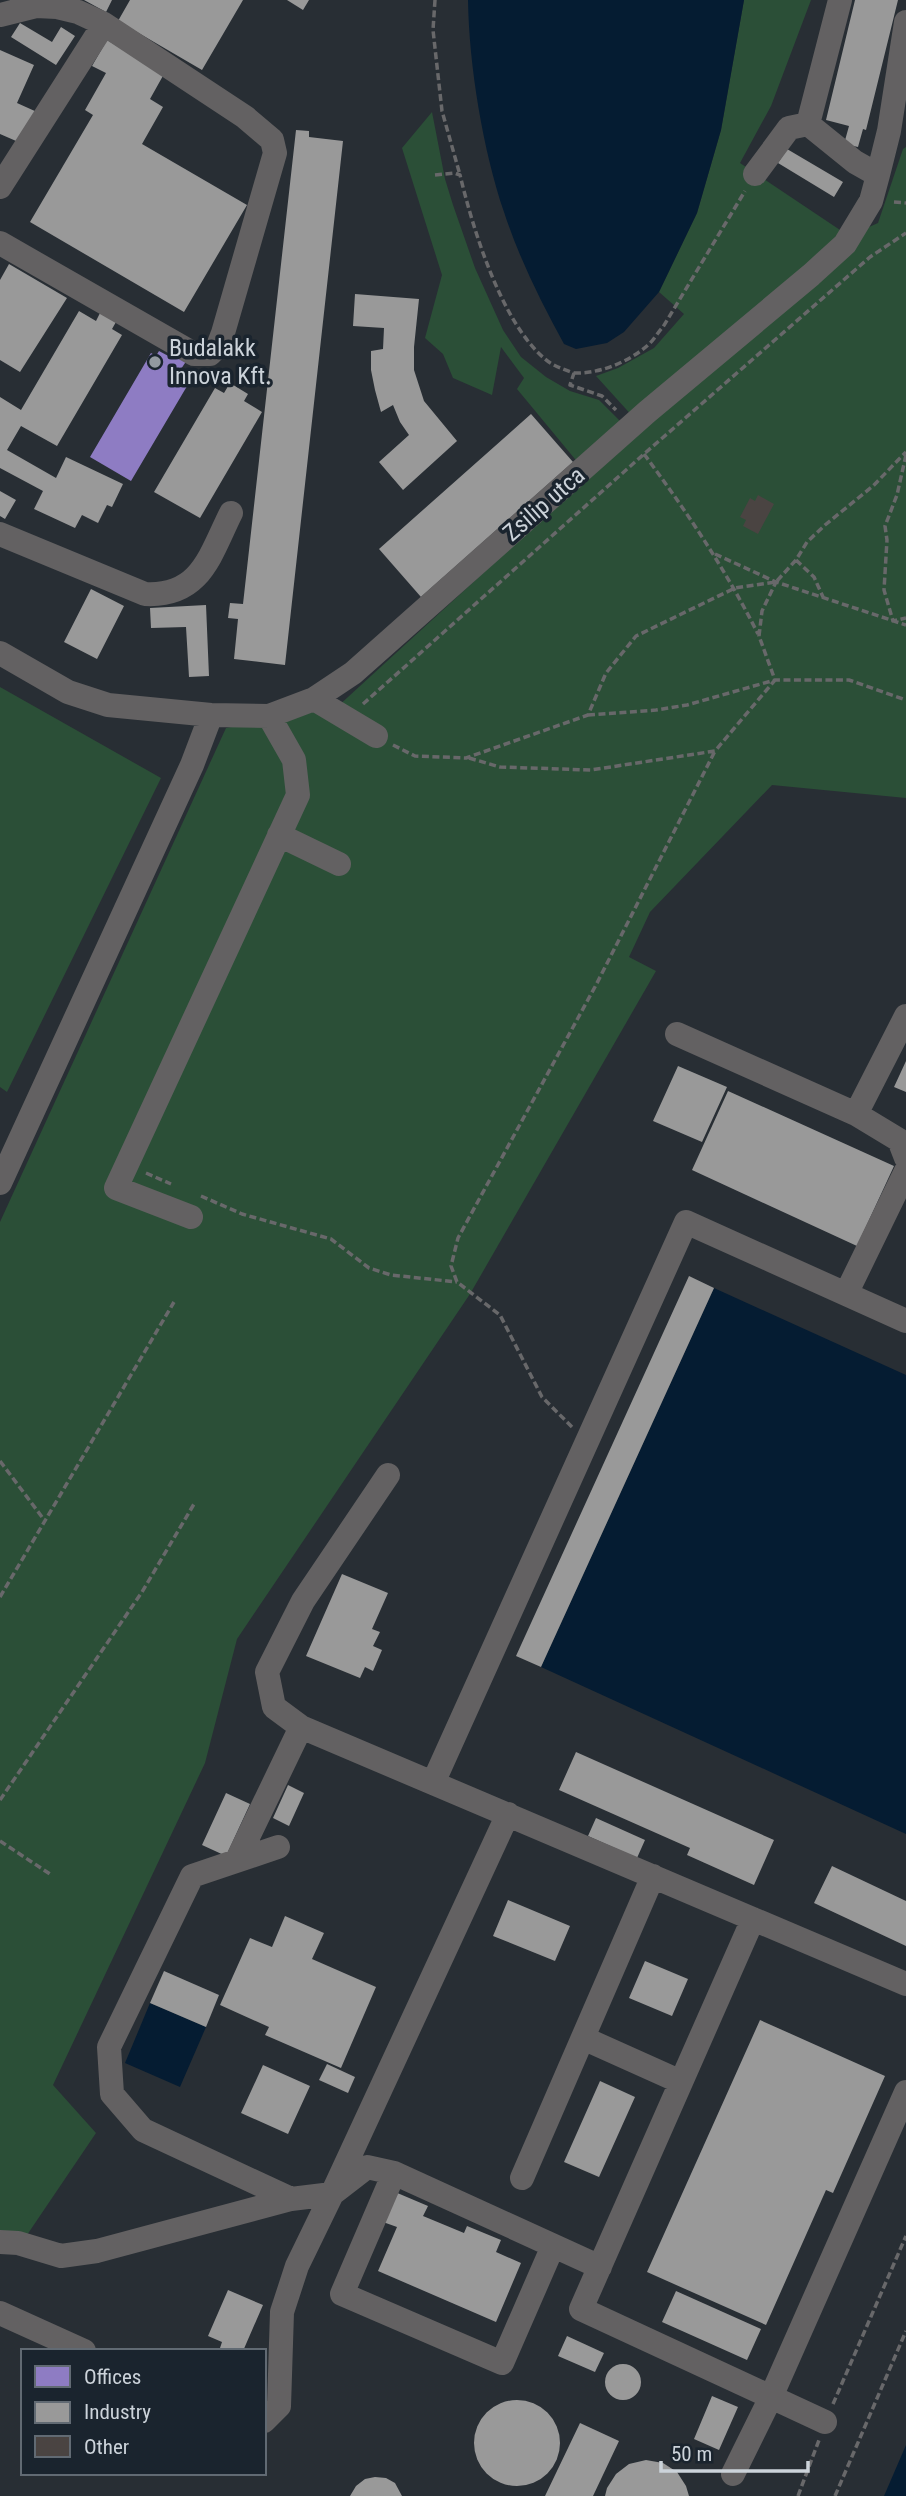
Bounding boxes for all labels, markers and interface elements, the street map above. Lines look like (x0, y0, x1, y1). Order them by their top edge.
place label: Budalakk Innova Kft. (169, 334, 271, 390)
marker: Budalakk Innova Kft. (147, 354, 163, 370)
street label: Zsilip utca (498, 461, 590, 547)
legend (21, 2349, 266, 2475)
text: Offices (84, 2365, 141, 2389)
text: Industry (84, 2400, 151, 2424)
scale bar (661, 2430, 808, 2474)
text: Other (84, 2435, 129, 2459)
text: 50 m (671, 2442, 712, 2466)

